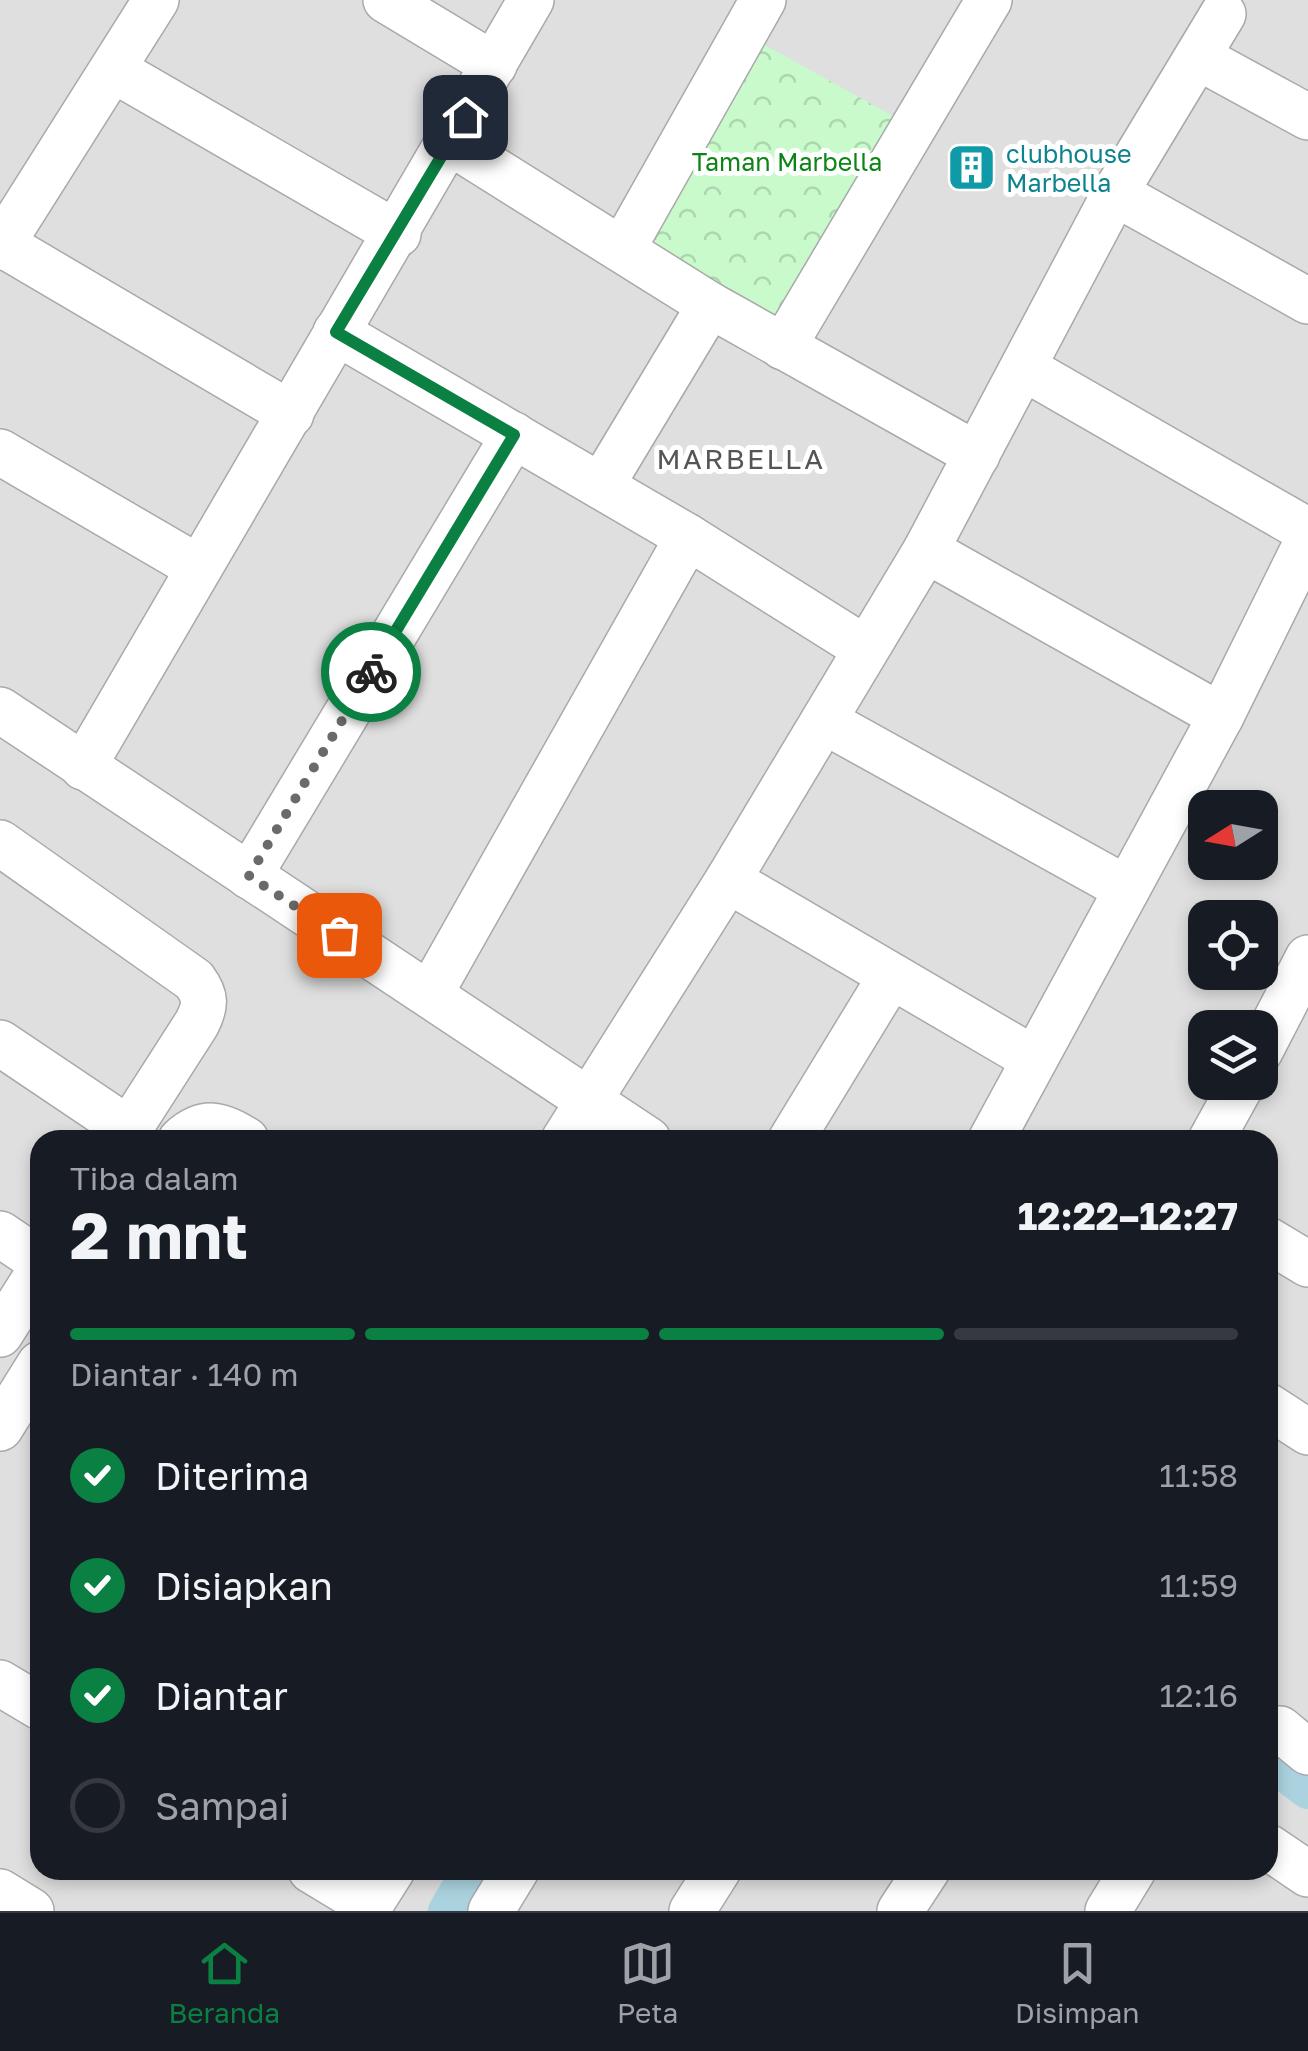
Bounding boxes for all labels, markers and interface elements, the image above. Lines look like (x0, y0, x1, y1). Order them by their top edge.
pin (423, 75, 508, 160)
icon: home (438, 90, 493, 145)
place label: clubhouse Marbella (1006, 138, 1131, 198)
building icon: clubhouse Marbella (945, 142, 997, 194)
park label: Taman Marbella (692, 146, 882, 177)
district label: MARBELLA (656, 442, 826, 475)
courier (321, 622, 421, 722)
icon: bike (344, 645, 399, 700)
north arrow (1188, 790, 1278, 880)
map controls (1188, 790, 1278, 1100)
pin (297, 893, 382, 978)
button: locate (1188, 900, 1278, 990)
icon: bag (312, 908, 367, 963)
button: layers (1188, 1010, 1278, 1100)
text: Tiba dalam (70, 1159, 239, 1197)
text: 12:22–12:27 (1018, 1193, 1238, 1238)
text: 2 mnt (70, 1195, 248, 1273)
text: Diantar · 140 m (70, 1355, 299, 1393)
icon: check (70, 1448, 125, 1503)
text: Diterima (155, 1453, 309, 1498)
text: 11:58 (1159, 1456, 1238, 1494)
icon: check (70, 1558, 125, 1613)
text: Disiapkan (155, 1563, 333, 1608)
text: 11:59 (1159, 1566, 1238, 1604)
icon: check (70, 1668, 125, 1723)
text: Diantar (155, 1673, 288, 1718)
text: 12:16 (1159, 1676, 1238, 1714)
text: Sampai (155, 1783, 289, 1828)
tab: Beranda (168, 1936, 280, 2029)
tab: Peta (617, 1936, 678, 2029)
tab: Disimpan (1015, 1936, 1140, 2029)

